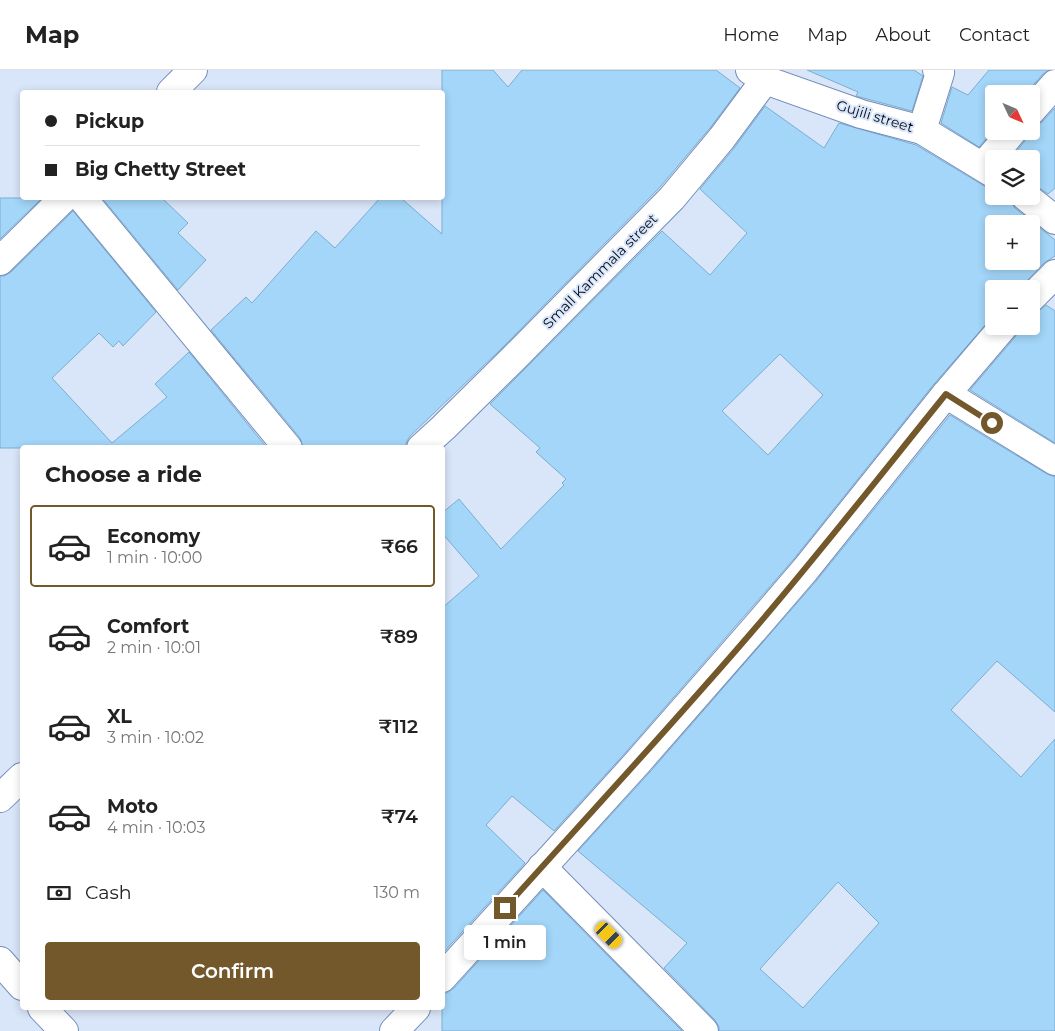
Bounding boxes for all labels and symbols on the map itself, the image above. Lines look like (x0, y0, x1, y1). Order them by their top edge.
north arrow (985, 85, 1040, 140)
street label: Gujili street (834, 96, 916, 136)
street label: Small Kammala street (539, 210, 661, 332)
route start (981, 412, 1003, 434)
route end (494, 897, 516, 919)
car (593, 919, 624, 951)
callout: 1 min (464, 926, 546, 960)

